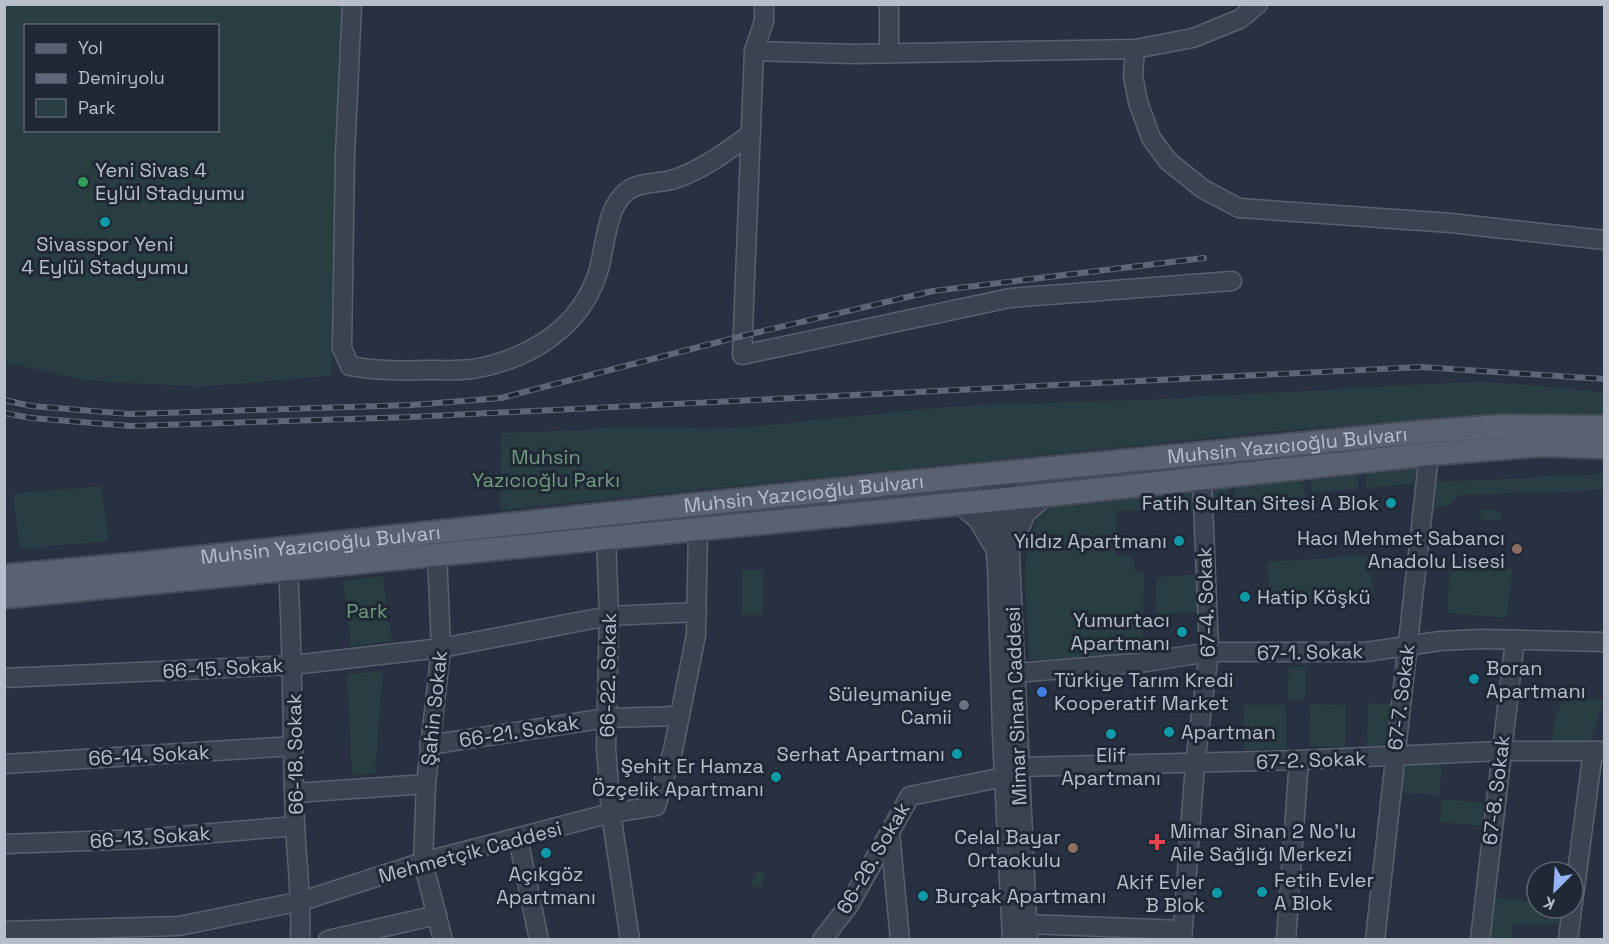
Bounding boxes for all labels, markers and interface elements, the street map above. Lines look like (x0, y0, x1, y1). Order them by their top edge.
legend (24, 24, 219, 132)
text: Yol (78, 36, 103, 59)
text: Demiryolu (78, 66, 165, 89)
text: Park (78, 96, 116, 119)
place label: Yeni Sivas 4 Eylül Stadyumu (95, 157, 245, 206)
marker: Yeni Sivas 4 Eylül Stadyumu (76, 175, 90, 189)
marker: Sivasspor Yeni 4 Eylül Stadyumu (98, 215, 112, 229)
place label: Sivasspor Yeni 4 Eylül Stadyumu (21, 231, 189, 280)
street label: Muhsin Yazıcıoğlu Bulvarı (1166, 420, 1409, 470)
park label: Muhsin Yazıcıoğlu Parkı (472, 444, 620, 493)
street label: Muhsin Yazıcıoğlu Bulvarı (682, 468, 925, 519)
place label: Fatih Sultan Sitesi A Blok (1142, 490, 1379, 516)
marker: Fatih Sultan Sitesi A Blok (1384, 496, 1398, 510)
street label: Muhsin Yazıcıoğlu Bulvarı (199, 519, 442, 570)
place label: Hacı Mehmet Sabancı Anadolu Lisesi (1297, 525, 1505, 574)
place label: Yıldız Apartmanı (1014, 528, 1167, 554)
marker: Yıldız Apartmanı (1172, 534, 1186, 548)
marker: Hacı Mehmet Sabancı Anadolu Lisesi (1510, 542, 1524, 556)
street label: 67-4. Sokak (1191, 546, 1221, 658)
place label: Hatip Köşkü (1257, 584, 1371, 610)
marker: Hatip Köşkü (1238, 590, 1252, 604)
park label: Park (346, 598, 388, 624)
street label: Mimar Sinan Caddesi (1000, 606, 1032, 806)
place label: Yumurtacı Apartmanı (1070, 607, 1170, 656)
street label: 66-22. Sokak (594, 612, 622, 738)
marker: Yumurtacı Apartmanı (1175, 625, 1189, 639)
street label: 67-1. Sokak (1257, 638, 1364, 666)
street label: 67-7. Sokak (1382, 642, 1420, 752)
street label: Şahin Sokak (415, 649, 453, 767)
street label: 66-15. Sokak (162, 652, 284, 684)
place label: Boran Apartmanı (1486, 655, 1586, 704)
place label: Türkiye Tarım Kredi Kooperatif Market (1054, 667, 1234, 716)
marker: Boran Apartmanı (1467, 672, 1481, 686)
place label: Süleymaniye Camii (829, 681, 952, 730)
marker: Türkiye Tarım Kredi Kooperatif Market (1035, 685, 1049, 699)
street label: 66-18. Sokak (281, 693, 309, 815)
marker: Süleymaniye Camii (957, 698, 971, 712)
street label: 66-21. Sokak (457, 709, 581, 753)
place label: Apartman (1181, 719, 1276, 745)
marker: Apartman (1162, 725, 1176, 739)
marker: Elif Apartmanı (1104, 727, 1118, 741)
street label: 67-8. Sokak (1476, 733, 1516, 846)
street label: 66-14. Sokak (88, 739, 211, 771)
place label: Serhat Apartmanı (777, 741, 945, 767)
place label: Elif Apartmanı (1061, 742, 1161, 791)
street label: 67-2. Sokak (1255, 745, 1367, 775)
marker: Serhat Apartmanı (950, 747, 964, 761)
place label: Şehit Er Hamza Özçelik Apartmanı (592, 753, 764, 802)
marker: Şehit Er Hamza Özçelik Apartmanı (769, 770, 783, 784)
street label: 66-26. Sokak (831, 797, 916, 919)
street label: Mehmetçik Caddesi (375, 815, 565, 889)
place label: Mimar Sinan 2 No'lu Aile Sağlığı Merkezi (1170, 818, 1356, 867)
street label: 66-13. Sokak (89, 820, 211, 854)
place label: Celal Bayar Ortaokulu (954, 824, 1061, 873)
marker: Mimar Sinan 2 No'lu Aile Sağlığı Merkezi (1148, 833, 1166, 851)
marker: Celal Bayar Ortaokulu (1066, 841, 1080, 855)
marker: Açıkgöz Apartmanı (539, 846, 553, 860)
north arrow (1525, 860, 1585, 920)
place label: Açıkgöz Apartmanı (496, 861, 596, 910)
place label: Fetih Evler A Blok (1274, 867, 1374, 916)
place label: Akif Evler B Blok (1116, 869, 1205, 918)
place label: Burçak Apartmanı (935, 883, 1106, 909)
marker: Fetih Evler A Blok (1255, 885, 1269, 899)
marker: Akif Evler B Blok (1210, 886, 1224, 900)
marker: Burçak Apartmanı (916, 889, 930, 903)
text: K (1540, 892, 1558, 915)

